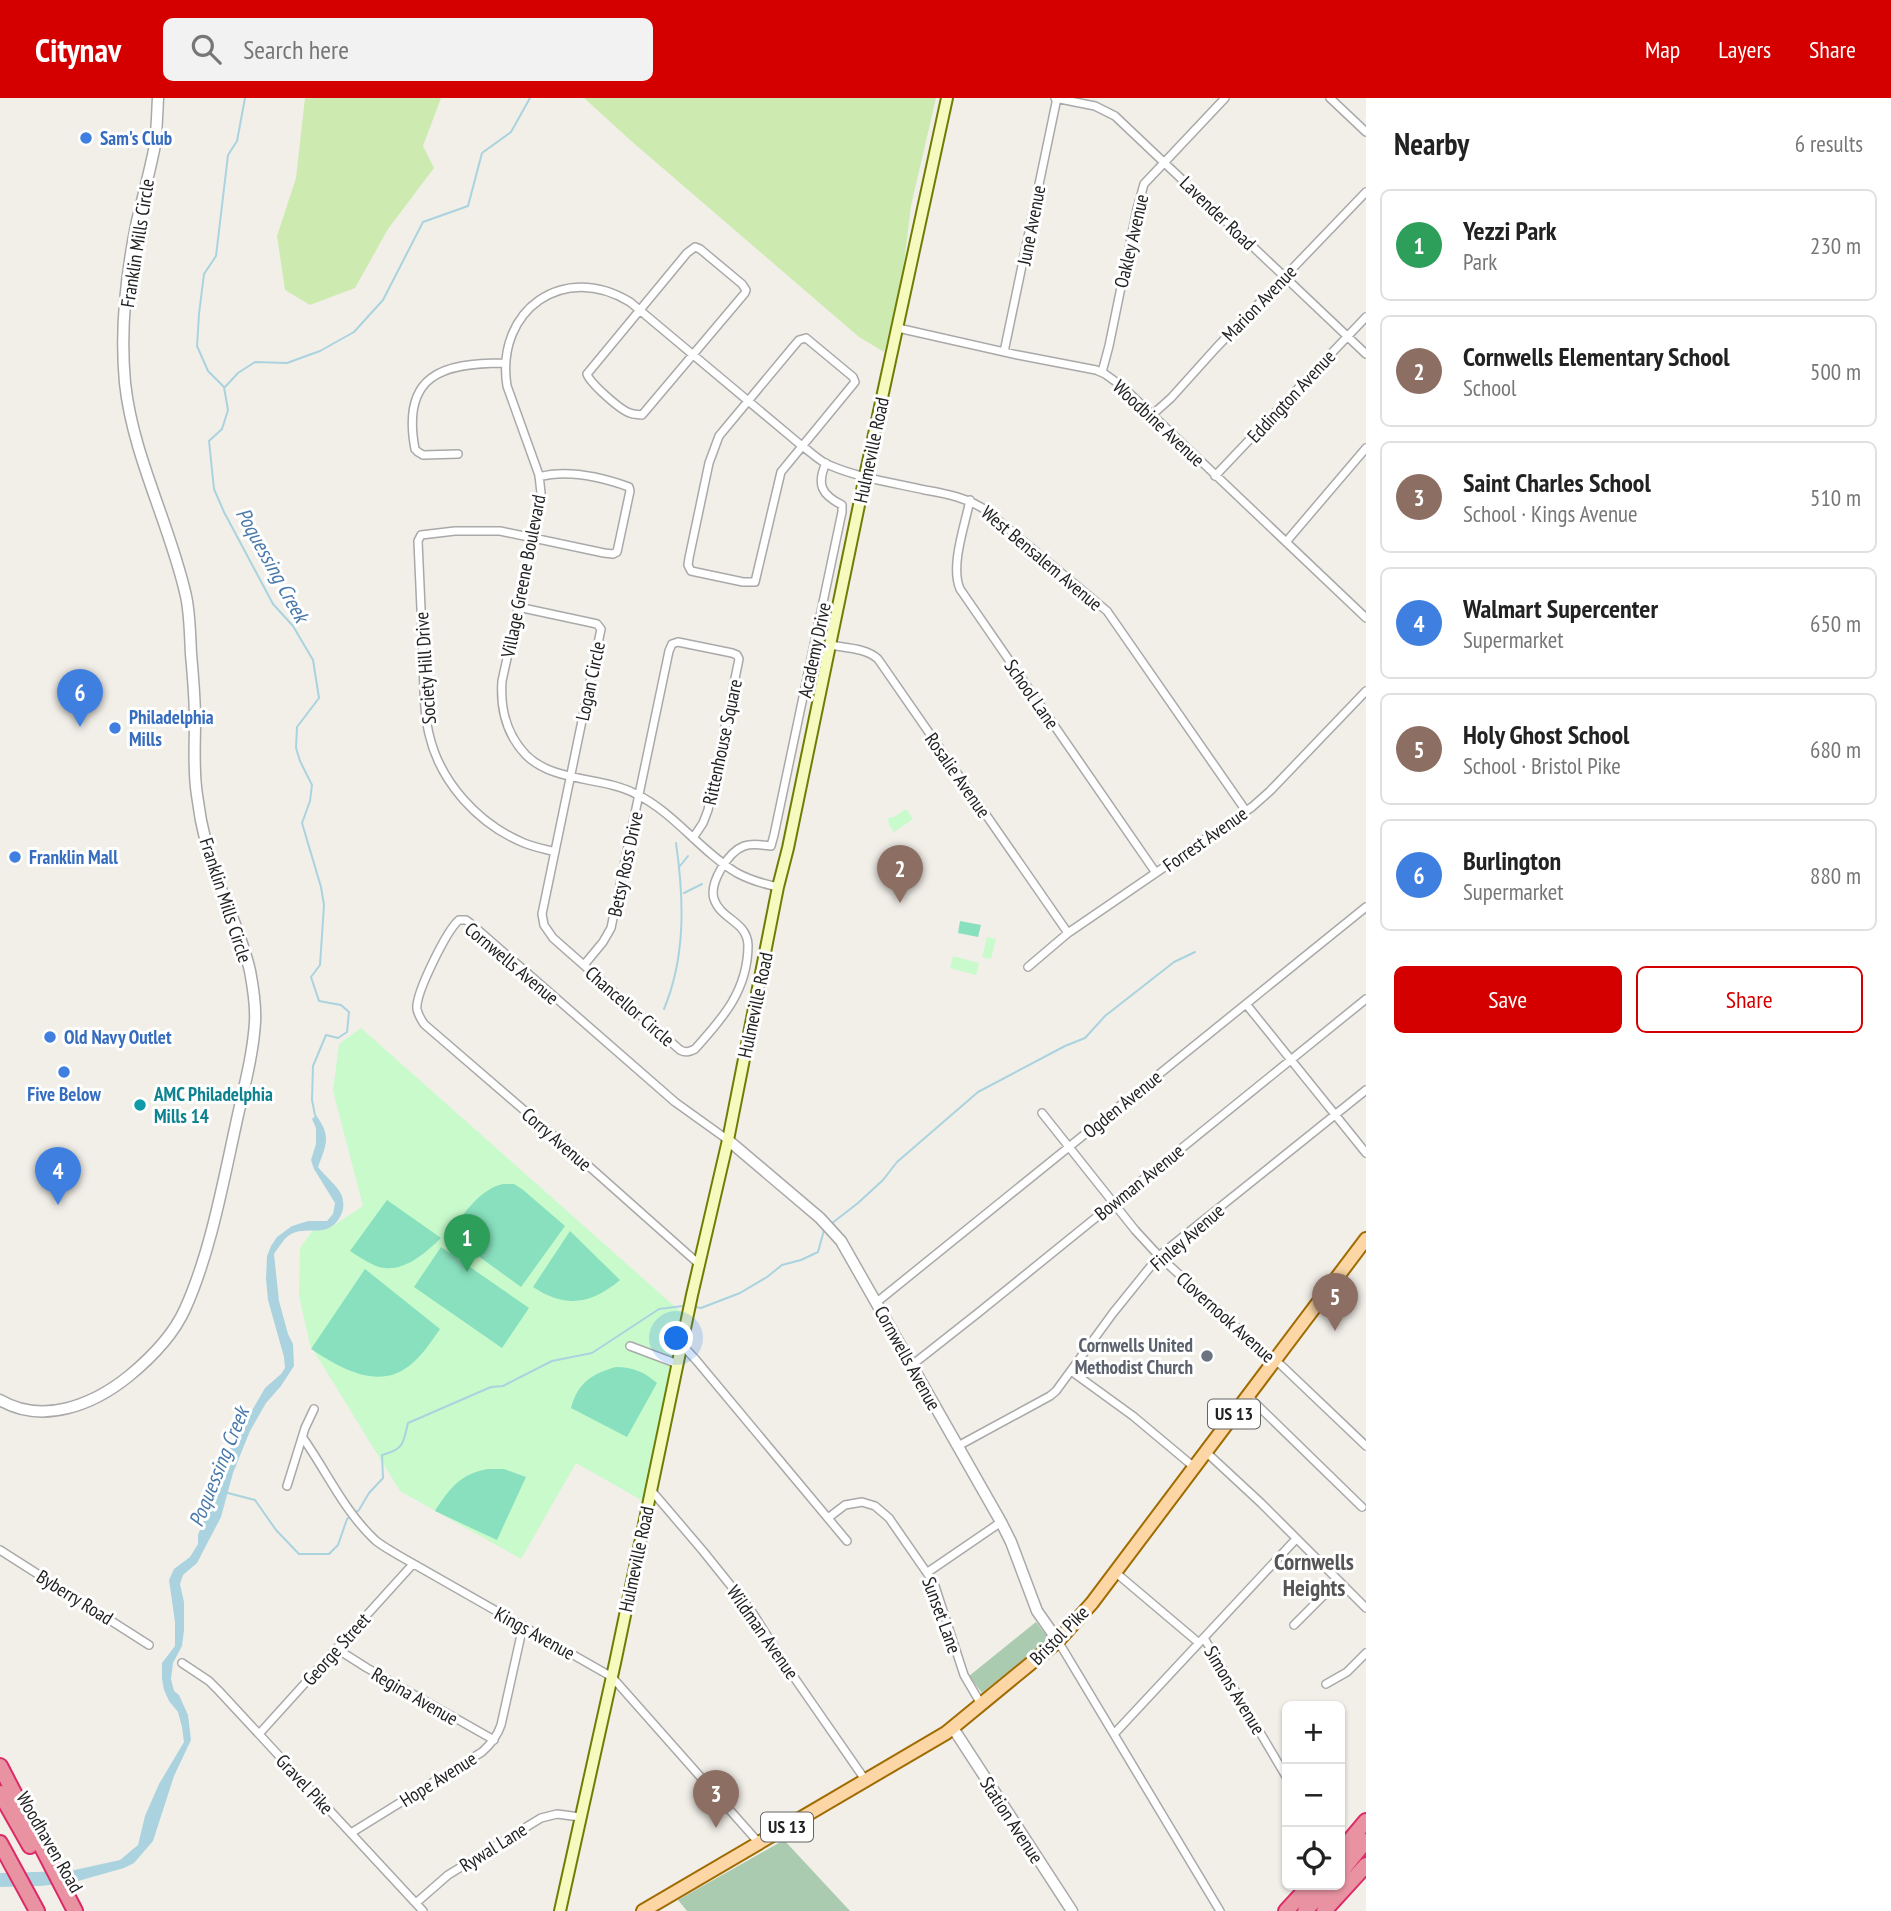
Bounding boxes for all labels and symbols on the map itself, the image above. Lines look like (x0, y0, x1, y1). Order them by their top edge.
place label: Sam's Club (100, 126, 172, 150)
marker: Sam's Club (78, 130, 94, 146)
street label: Lavender Road (1175, 171, 1261, 255)
street label: Franklin Mills Circle (115, 177, 159, 309)
street label: June Avenue (1011, 183, 1050, 268)
street label: Oakley Avenue (1109, 192, 1153, 290)
street label: Marion Avenue (1217, 260, 1301, 346)
street label: Eddington Avenue (1242, 344, 1340, 448)
street label: Woodbine Avenue (1108, 374, 1210, 472)
street label: Hulmeville Road (848, 395, 894, 505)
street label: Village Greene Boulevard (495, 492, 551, 661)
street label: West Bensalem Avenue (976, 500, 1108, 616)
water label: Poquessing Creek (230, 503, 316, 629)
street label: Academy Drive (792, 600, 836, 700)
street label: Society Hill Drive (409, 611, 441, 725)
street label: Logan Circle (570, 639, 610, 723)
street label: School Lane (999, 655, 1065, 734)
pin: 6 (57, 669, 103, 727)
street label: Rittenhouse Square (697, 677, 747, 807)
place label: Philadelphia Mills (129, 705, 214, 751)
marker: Philadelphia Mills (107, 720, 123, 736)
street label: Rosalie Avenue (920, 728, 996, 822)
street label: Forrest Avenue (1158, 801, 1252, 877)
street label: Betsy Ross Drive (602, 809, 648, 919)
street label: Franklin Mills Circle (195, 835, 258, 966)
place label: Franklin Mall (29, 845, 118, 869)
pin: 2 (877, 845, 923, 903)
marker: Franklin Mall (7, 849, 23, 865)
street label: Cornwells Avenue (460, 917, 564, 1009)
street label: Hulmeville Road (732, 950, 778, 1060)
street label: Chancellor Circle (580, 961, 680, 1051)
place label: Old Navy Outlet (64, 1025, 172, 1049)
marker: Old Navy Outlet (42, 1029, 58, 1045)
marker: Five Below (56, 1064, 72, 1080)
street label: Ogden Avenue (1078, 1065, 1166, 1143)
place label: Five Below (27, 1082, 101, 1106)
place label: AMC Philadelphia Mills 14 (153, 1082, 273, 1128)
marker: AMC Philadelphia Mills 14 (132, 1097, 148, 1113)
street label: Corry Avenue (517, 1102, 597, 1176)
street label: Bowman Avenue (1089, 1139, 1189, 1225)
pin: 4 (35, 1147, 81, 1205)
street label: Finley Avenue (1145, 1198, 1229, 1276)
pin: 1 (444, 1214, 490, 1272)
street label: Clovernook Avenue (1172, 1266, 1281, 1368)
pin: 5 (1312, 1273, 1358, 1331)
street label: Cornwells Avenue (869, 1302, 947, 1415)
your location (659, 1321, 693, 1355)
place label: Cornwells United Methodist Church (1075, 1333, 1193, 1379)
marker: Cornwells United Methodist Church (1199, 1348, 1215, 1364)
water label: Poquessing Creek (182, 1400, 256, 1531)
road number: US 13 (1208, 1400, 1260, 1428)
street label: Hulmeville Road (613, 1504, 659, 1614)
district label: Cornwells Heights (1274, 1547, 1354, 1602)
street label: Byberry Road (32, 1564, 118, 1630)
street label: Sunset Lane (917, 1573, 967, 1657)
street label: Wildman Avenue (722, 1580, 804, 1684)
street label: Bristol Pike (1024, 1600, 1094, 1670)
street label: Kings Avenue (491, 1601, 579, 1665)
street label: George Street (297, 1607, 376, 1690)
street label: Simons Avenue (1199, 1641, 1271, 1739)
street label: Regina Avenue (367, 1662, 463, 1730)
street label: Hope Avenue (395, 1746, 481, 1812)
street label: Gravel Pike (271, 1749, 339, 1819)
pin: 3 (693, 1770, 739, 1828)
street label: Station Avenue (975, 1772, 1049, 1868)
street label: Woodhaven Road (11, 1787, 89, 1897)
road number: US 13 (761, 1812, 813, 1842)
street label: Rywal Lane (455, 1817, 531, 1877)

